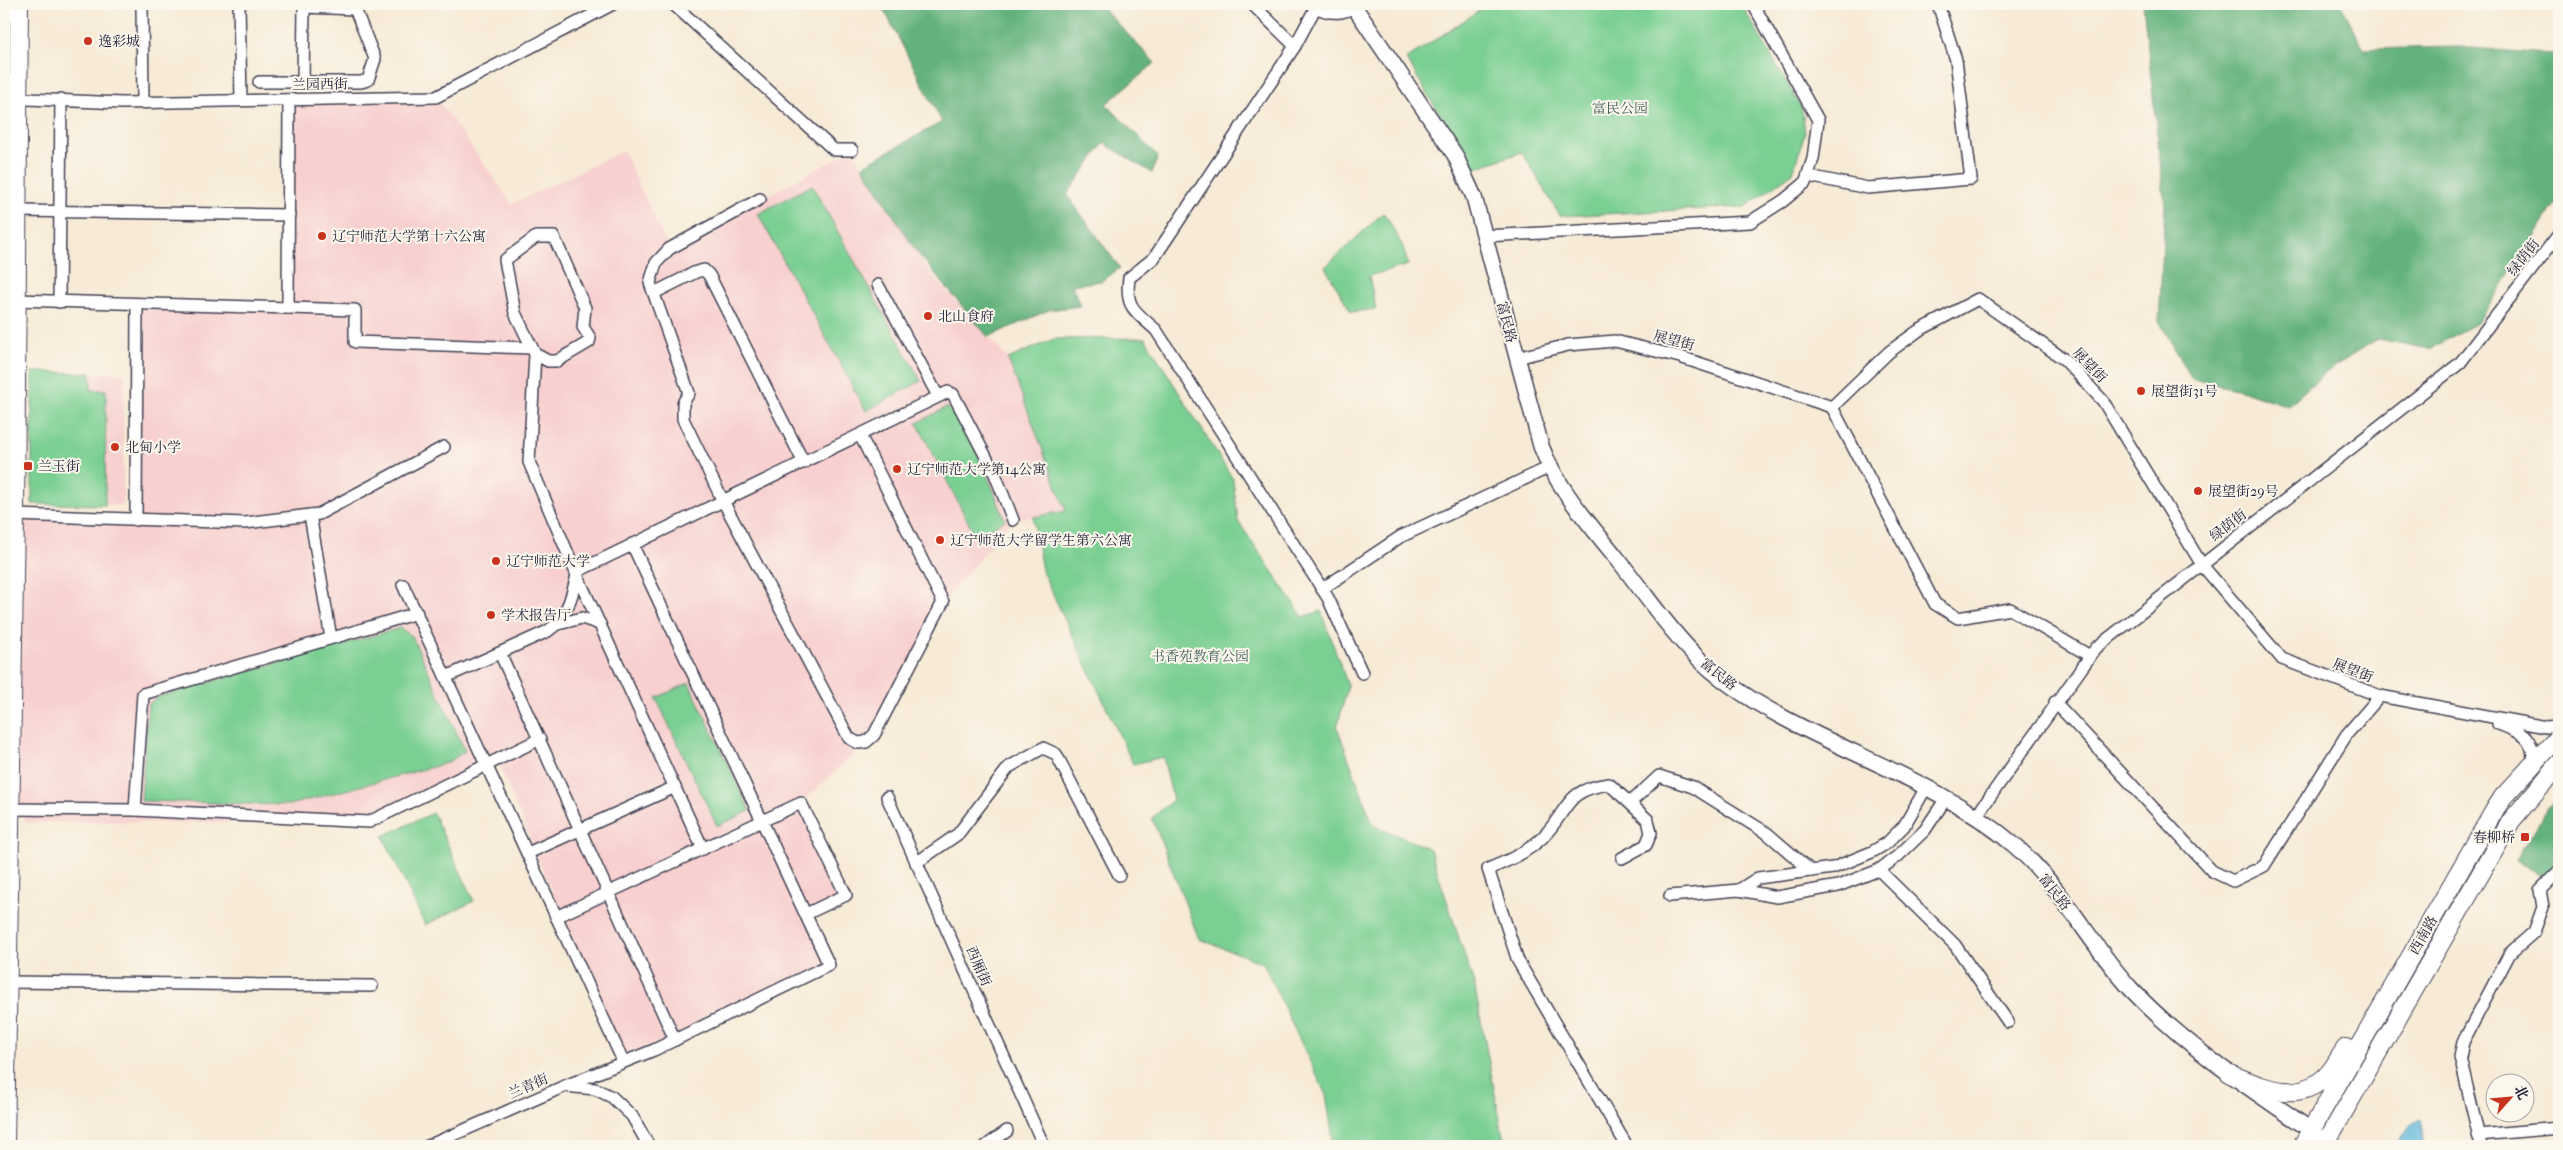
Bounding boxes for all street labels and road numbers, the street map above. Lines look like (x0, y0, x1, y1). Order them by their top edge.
street label: 兰园西街 (292, 76, 348, 93)
street label: 绿荫街 (2504, 236, 2543, 279)
street label: 富民路 (1493, 300, 1520, 345)
street label: 展望街 (1651, 327, 1696, 354)
street label: 展望街 (2069, 344, 2110, 386)
street label: 绿荫街 (2207, 506, 2250, 545)
street label: 富民路 (1697, 655, 1740, 694)
street label: 展望街 (2330, 655, 2375, 686)
street label: 富民路 (2035, 871, 2074, 914)
street label: 西南路 (2406, 913, 2441, 958)
street label: 西厢街 (962, 944, 995, 989)
street label: 兰青街 (506, 1070, 551, 1103)

